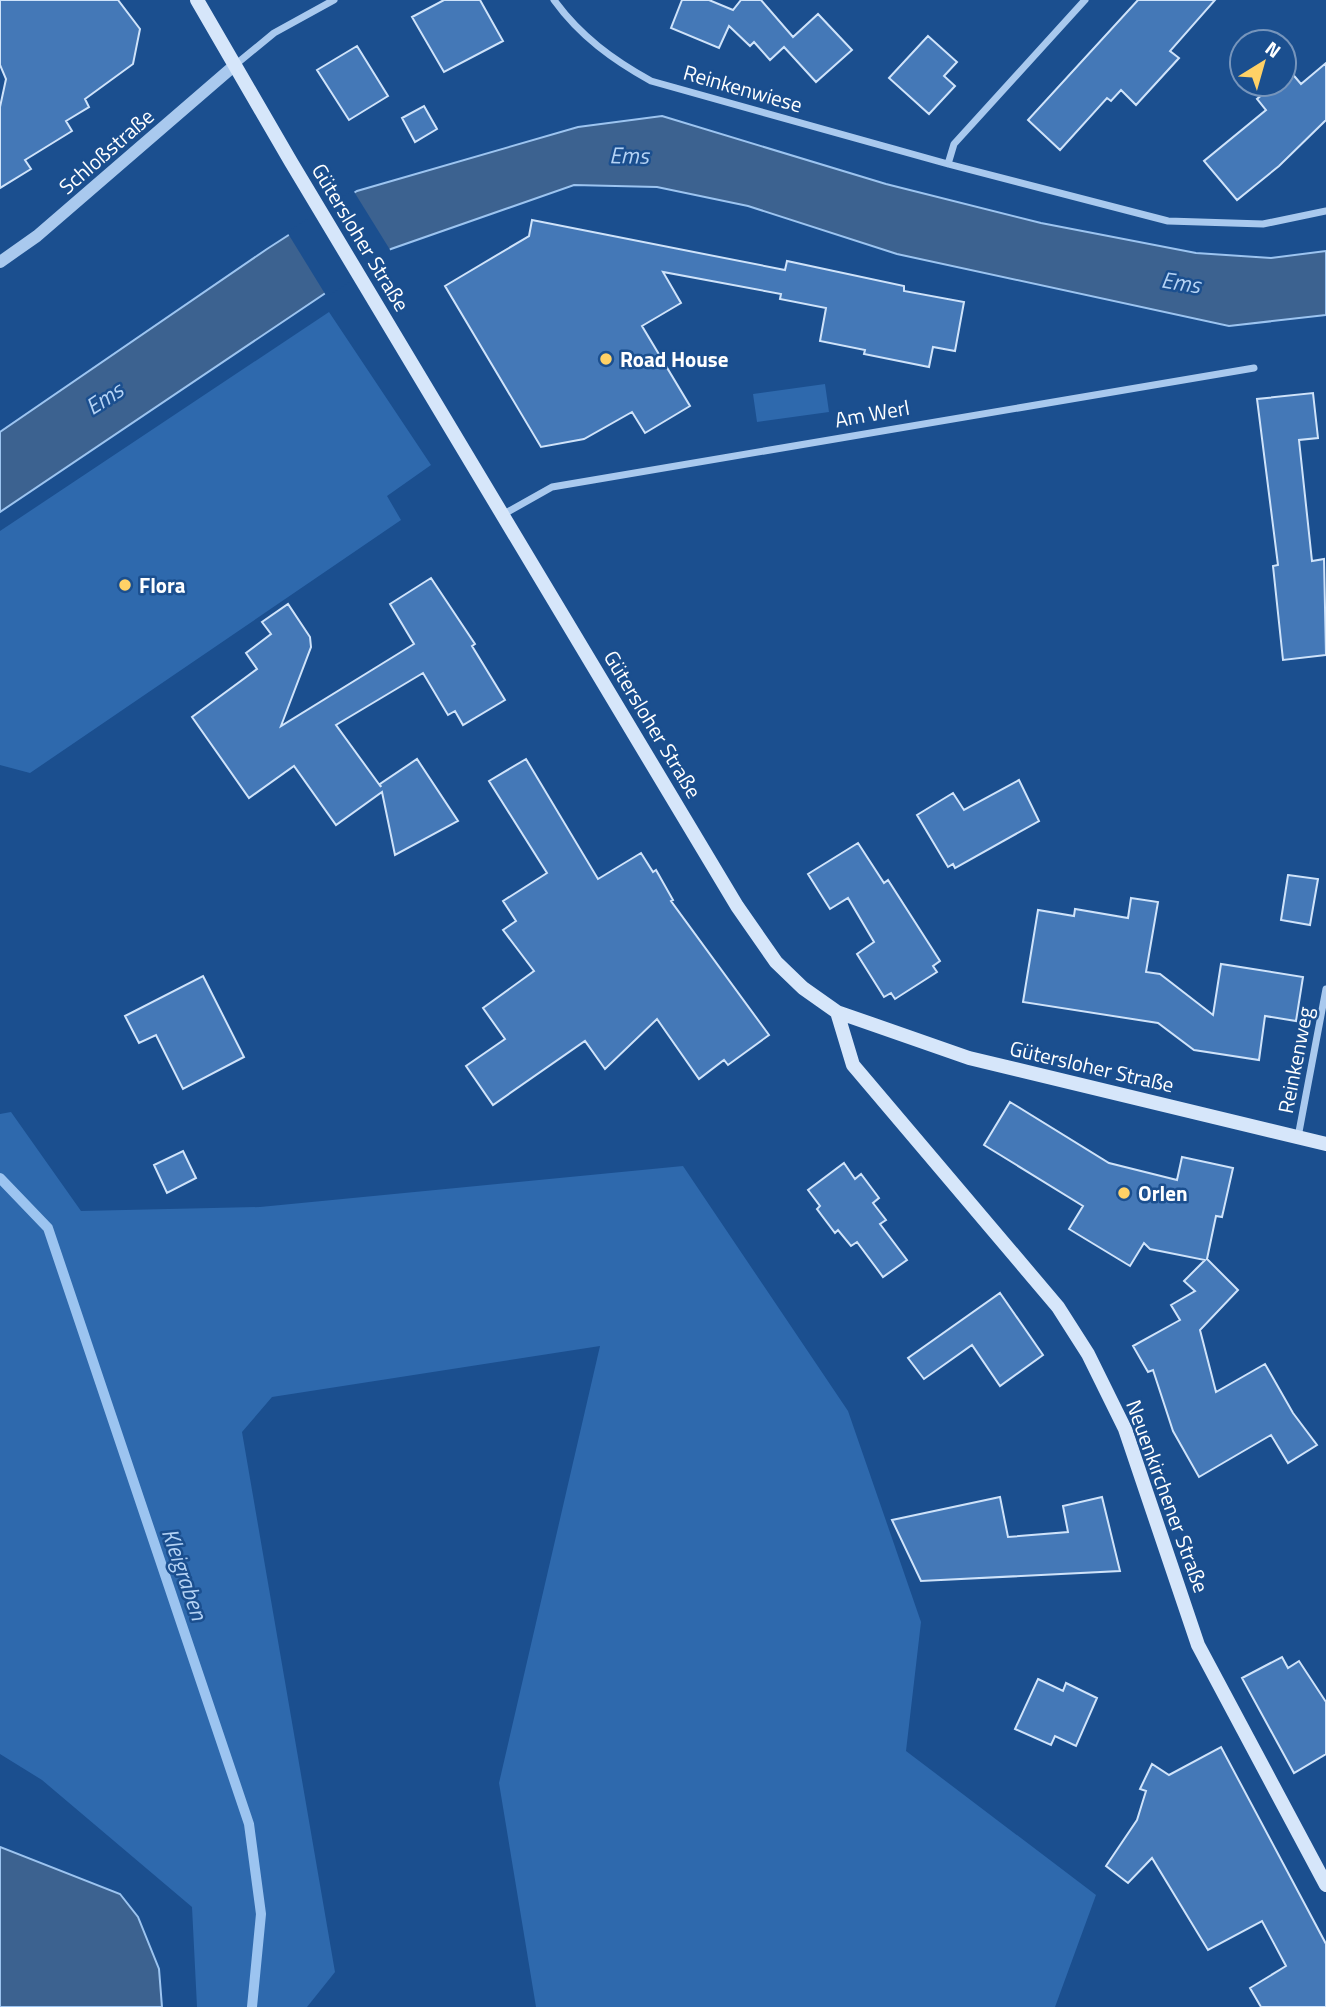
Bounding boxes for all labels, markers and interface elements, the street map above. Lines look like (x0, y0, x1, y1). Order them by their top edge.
north arrow (1228, 28, 1298, 98)
text: N (1260, 33, 1288, 65)
street label: Reinkenwiese (680, 56, 806, 120)
street label: Schloßstraße (51, 100, 161, 202)
water label: Ems (609, 137, 651, 173)
street label: Gütersloher Straße (304, 157, 418, 317)
water label: Ems (1159, 262, 1205, 303)
place label: Road House (620, 343, 728, 375)
marker: Road House (598, 351, 614, 367)
water label: Ems (78, 371, 132, 423)
street label: Am Werl (832, 391, 912, 435)
place label: Flora (139, 569, 186, 601)
marker: Flora (117, 577, 133, 593)
street label: Gütersloher Straße (596, 644, 710, 804)
street label: Reinkenweg (1269, 1004, 1321, 1116)
street label: Gütersloher Straße (1007, 1032, 1177, 1100)
place label: Orlen (1138, 1177, 1188, 1209)
marker: Orlen (1116, 1185, 1132, 1201)
street label: Neuenkirchener Straße (1118, 1395, 1218, 1597)
water label: Kleigraben (153, 1523, 217, 1625)

